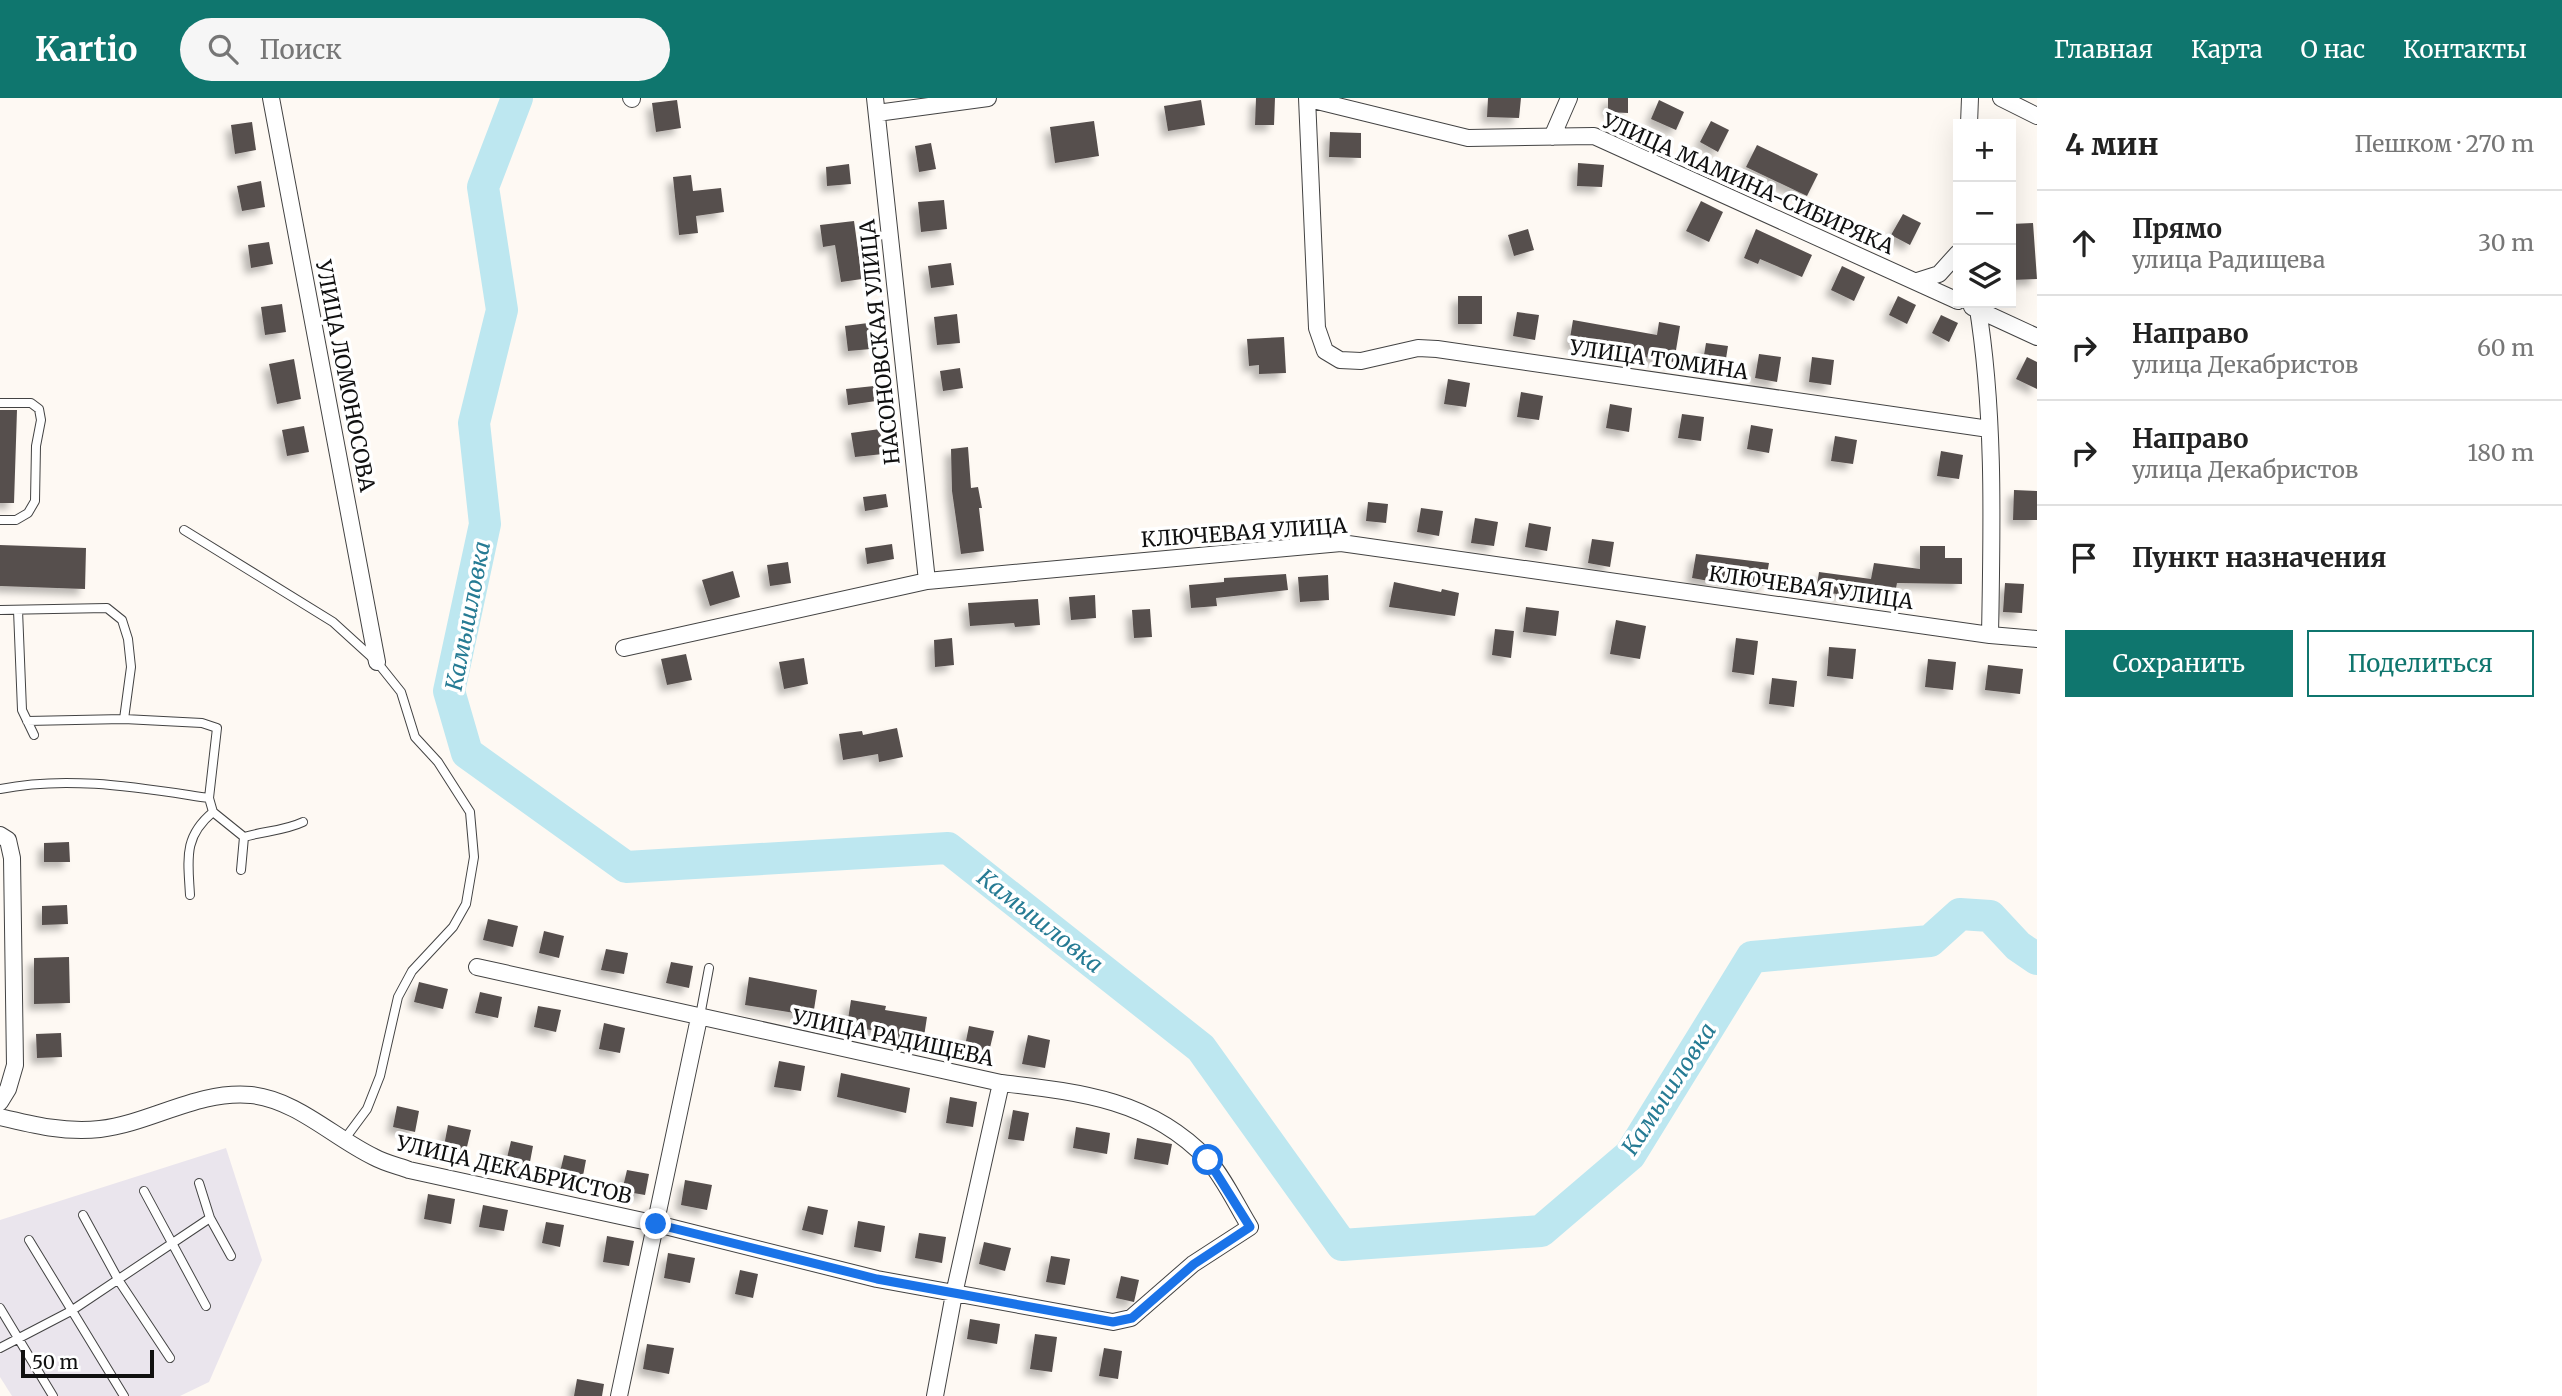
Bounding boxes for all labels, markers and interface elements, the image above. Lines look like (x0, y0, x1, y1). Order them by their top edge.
search box (180, 18, 670, 81)
text: Kartio (35, 29, 138, 70)
icon: search (204, 30, 242, 68)
text: Поиск (260, 33, 342, 66)
text: Главная (2054, 34, 2153, 65)
text: Карта (2191, 34, 2263, 65)
text: О нас (2301, 34, 2365, 65)
text: Контакты (2403, 34, 2527, 65)
street label: УЛИЦА МАМИНА-СИБИРЯКА (1597, 106, 1899, 260)
map controls (1953, 119, 2016, 308)
button: + (1953, 119, 2016, 182)
text: 4 мин (2065, 125, 2159, 163)
text: Пешком · 270 m (2354, 129, 2534, 158)
button: − (1953, 182, 2016, 245)
text: Прямо (2132, 212, 2222, 245)
street label: НАСОНОВСКАЯ УЛИЦА (853, 218, 906, 466)
icon: ahead (2065, 224, 2103, 262)
text: 30 m (2478, 228, 2534, 257)
button: layers (1953, 245, 2016, 308)
text: улица Радищева (2132, 245, 2325, 274)
street label: УЛИЦА ЛОМОНОСОВА (310, 257, 381, 494)
text: Направо (2132, 317, 2249, 350)
icon: right (2065, 329, 2103, 367)
street label: УЛИЦА ТОМИНА (1567, 333, 1750, 385)
text: 60 m (2477, 333, 2534, 362)
text: улица Декабристов (2132, 350, 2358, 379)
text: Направо (2132, 422, 2249, 455)
icon: right (2065, 434, 2103, 472)
text: 180 m (2468, 438, 2534, 467)
text: улица Декабристов (2132, 455, 2358, 484)
street label: КЛЮЧЕВАЯ УЛИЦА (1140, 512, 1348, 553)
water label: Камышловка (439, 539, 496, 693)
icon: arrive (2065, 539, 2103, 577)
text: Пункт назначения (2132, 541, 2386, 574)
street label: КЛЮЧЕВАЯ УЛИЦА (1707, 560, 1915, 615)
button: Сохранить (2065, 630, 2293, 697)
button: Поделиться (2307, 630, 2534, 697)
water label: Камышловка (972, 862, 1109, 979)
street label: УЛИЦА РАДИЩЕВА (789, 1003, 997, 1072)
water label: Камышловка (1615, 1017, 1722, 1160)
street label: УЛИЦА ДЕКАБРИСТОВ (393, 1129, 634, 1210)
route start (1192, 1144, 1223, 1175)
route end (640, 1208, 671, 1239)
scale bar (21, 1347, 154, 1379)
text: 50 m (32, 1350, 78, 1374)

